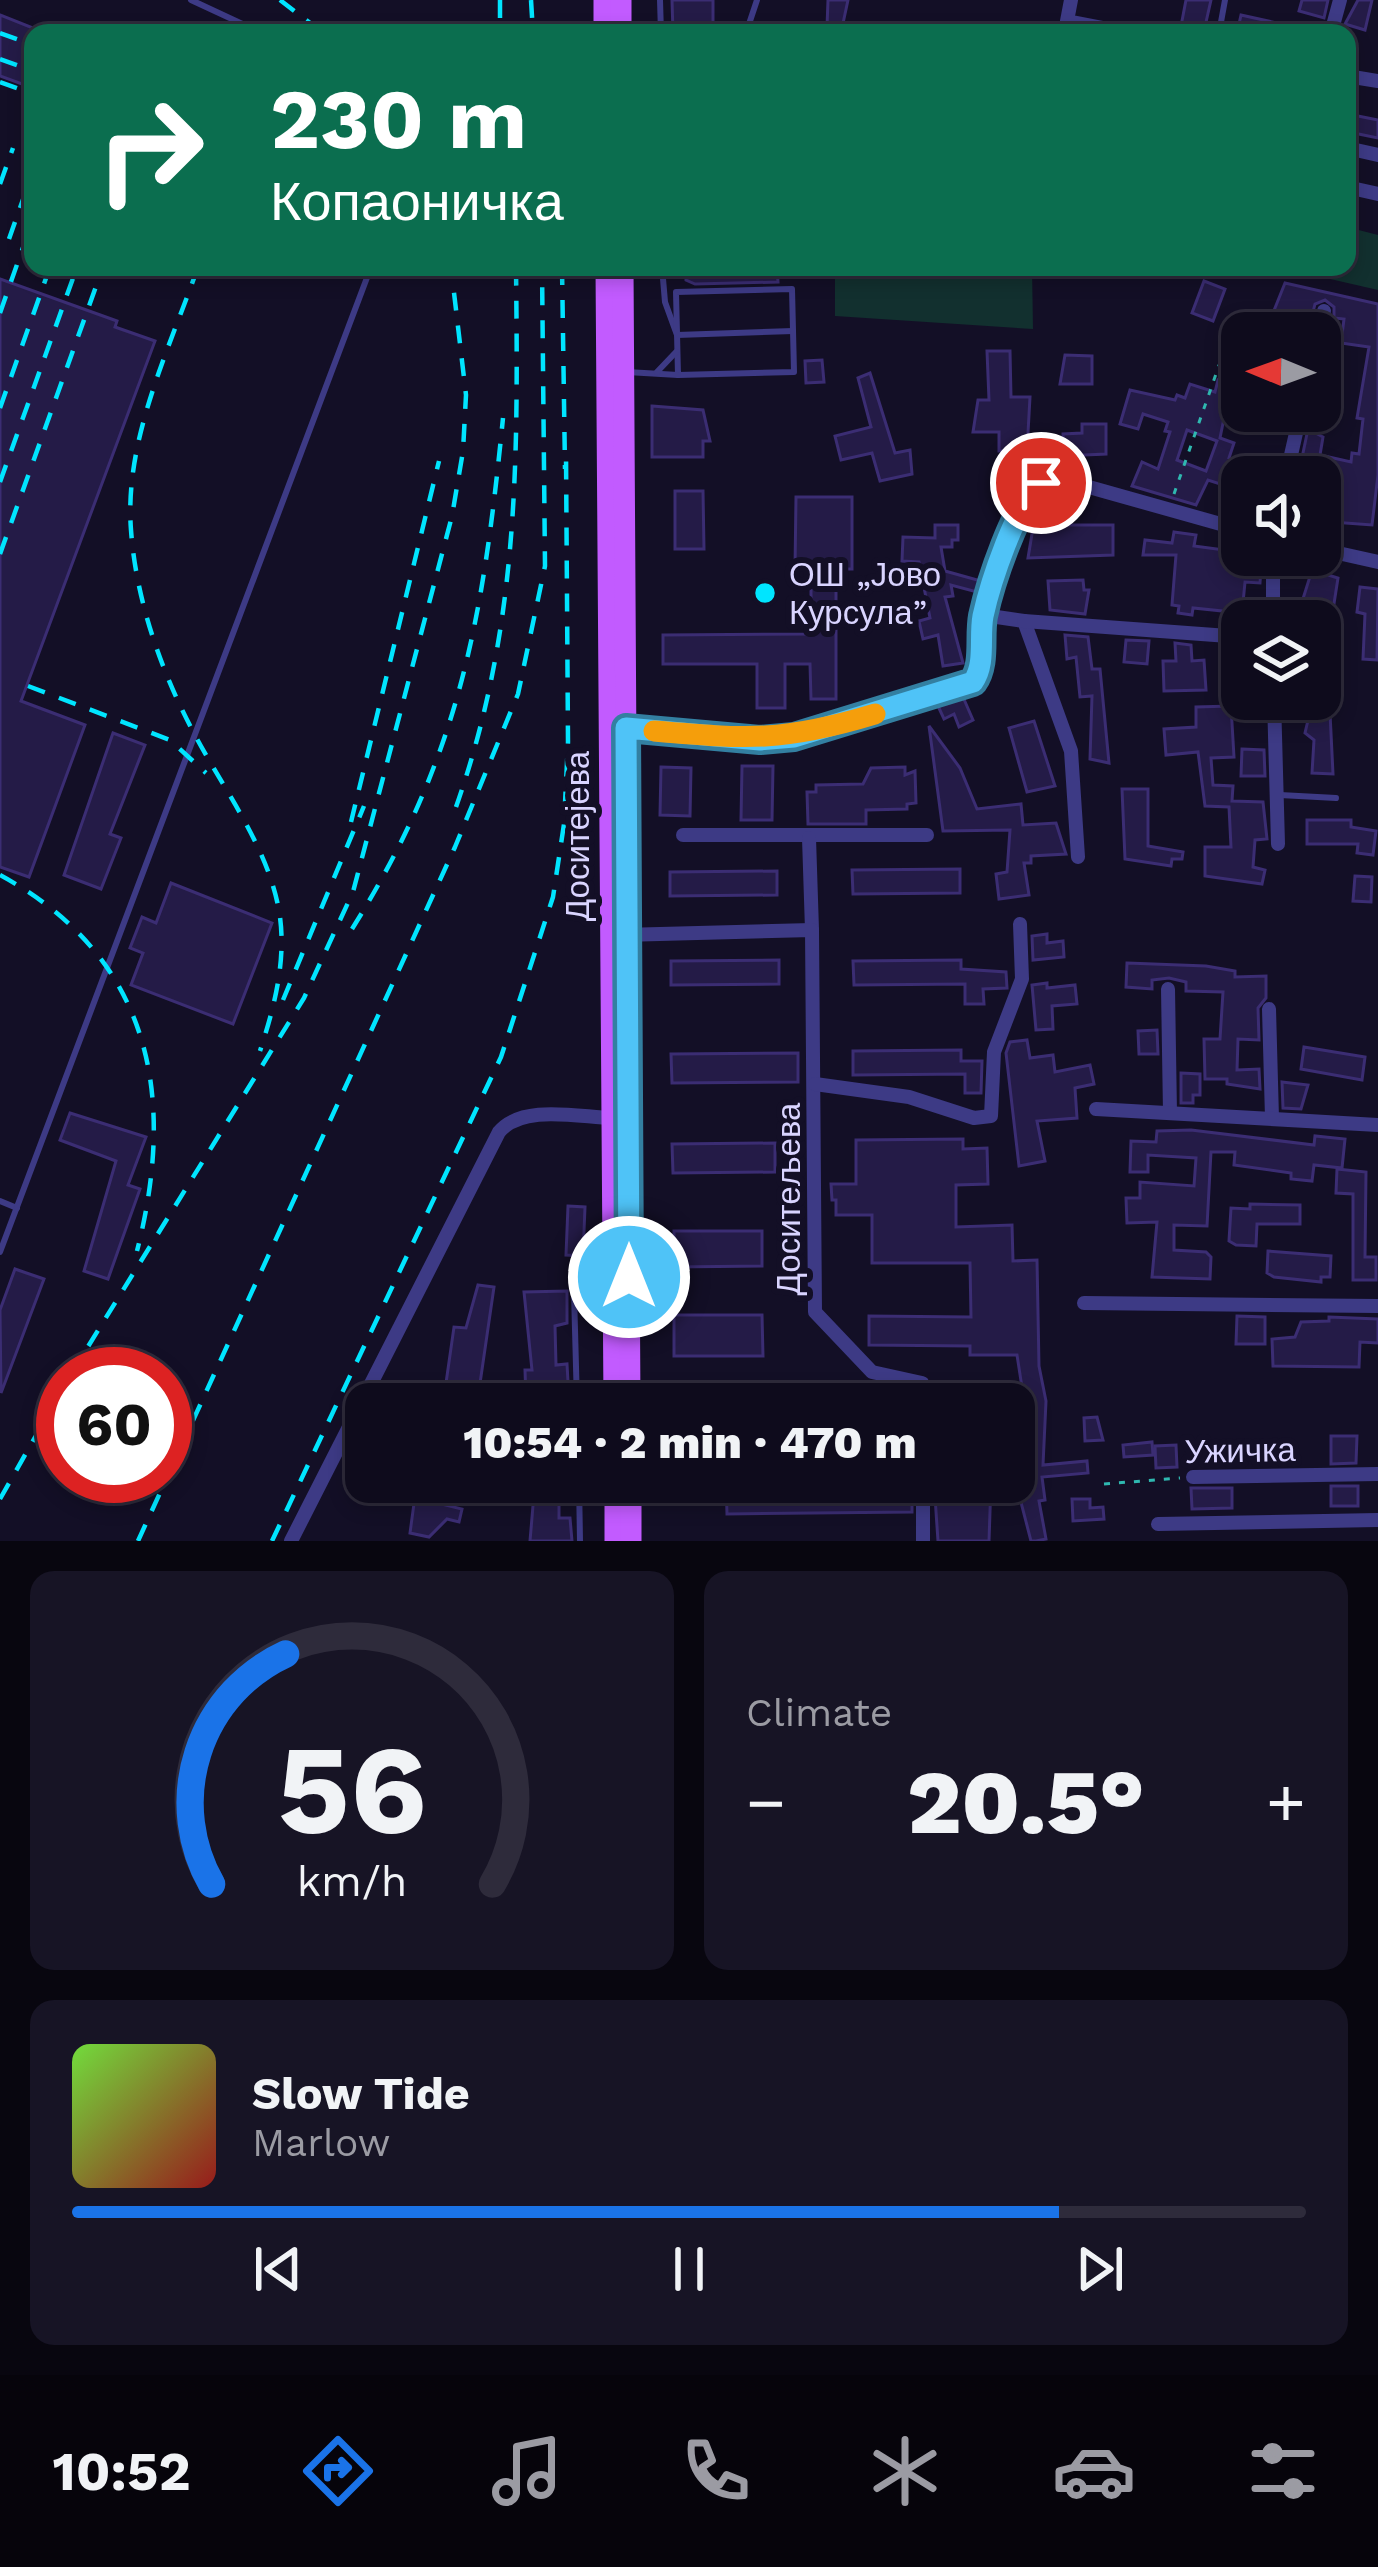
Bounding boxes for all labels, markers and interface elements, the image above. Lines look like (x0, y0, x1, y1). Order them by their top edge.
text: 230 m (270, 70, 527, 168)
icon: right (72, 72, 228, 228)
text: Копаоничка (270, 170, 564, 233)
north arrow (1221, 312, 1341, 432)
map controls (1221, 312, 1341, 720)
pin (990, 432, 1092, 534)
icon: arrive (1008, 450, 1074, 516)
button: sound (1221, 456, 1341, 576)
place label: ОШ „Јово Курсула” (789, 555, 941, 632)
marker: ОШ „Јово Курсула” (752, 580, 778, 606)
button: layers (1221, 600, 1341, 720)
street label: Доситејева (558, 750, 597, 921)
street label: Доситељева (769, 1102, 808, 1295)
position arrow (566, 1214, 692, 1340)
speed limit sign: 60 (36, 1347, 192, 1503)
text: 10:54 · 2 min · 470 m (463, 1416, 917, 1469)
street label: Ужичка (1184, 1430, 1297, 1471)
text: Climate (746, 1690, 892, 1735)
text: 56 (277, 1717, 427, 1863)
text: 20.5° (907, 1749, 1145, 1855)
text: − (746, 1764, 786, 1841)
text: + (1266, 1764, 1306, 1841)
text: km/h (297, 1855, 407, 1905)
text: Slow Tide (252, 2067, 470, 2120)
text: Marlow (252, 2120, 390, 2165)
icon: previous (245, 2236, 311, 2302)
icon: pause (656, 2236, 722, 2302)
icon: next (1067, 2236, 1133, 2302)
icon: directions (296, 2429, 380, 2513)
icon: music (485, 2429, 569, 2513)
icon: phone (674, 2429, 758, 2513)
icon: climate (863, 2429, 947, 2513)
icon: car (1052, 2429, 1136, 2513)
icon: filters (1241, 2429, 1325, 2513)
text: 10:52 (53, 2440, 191, 2503)

